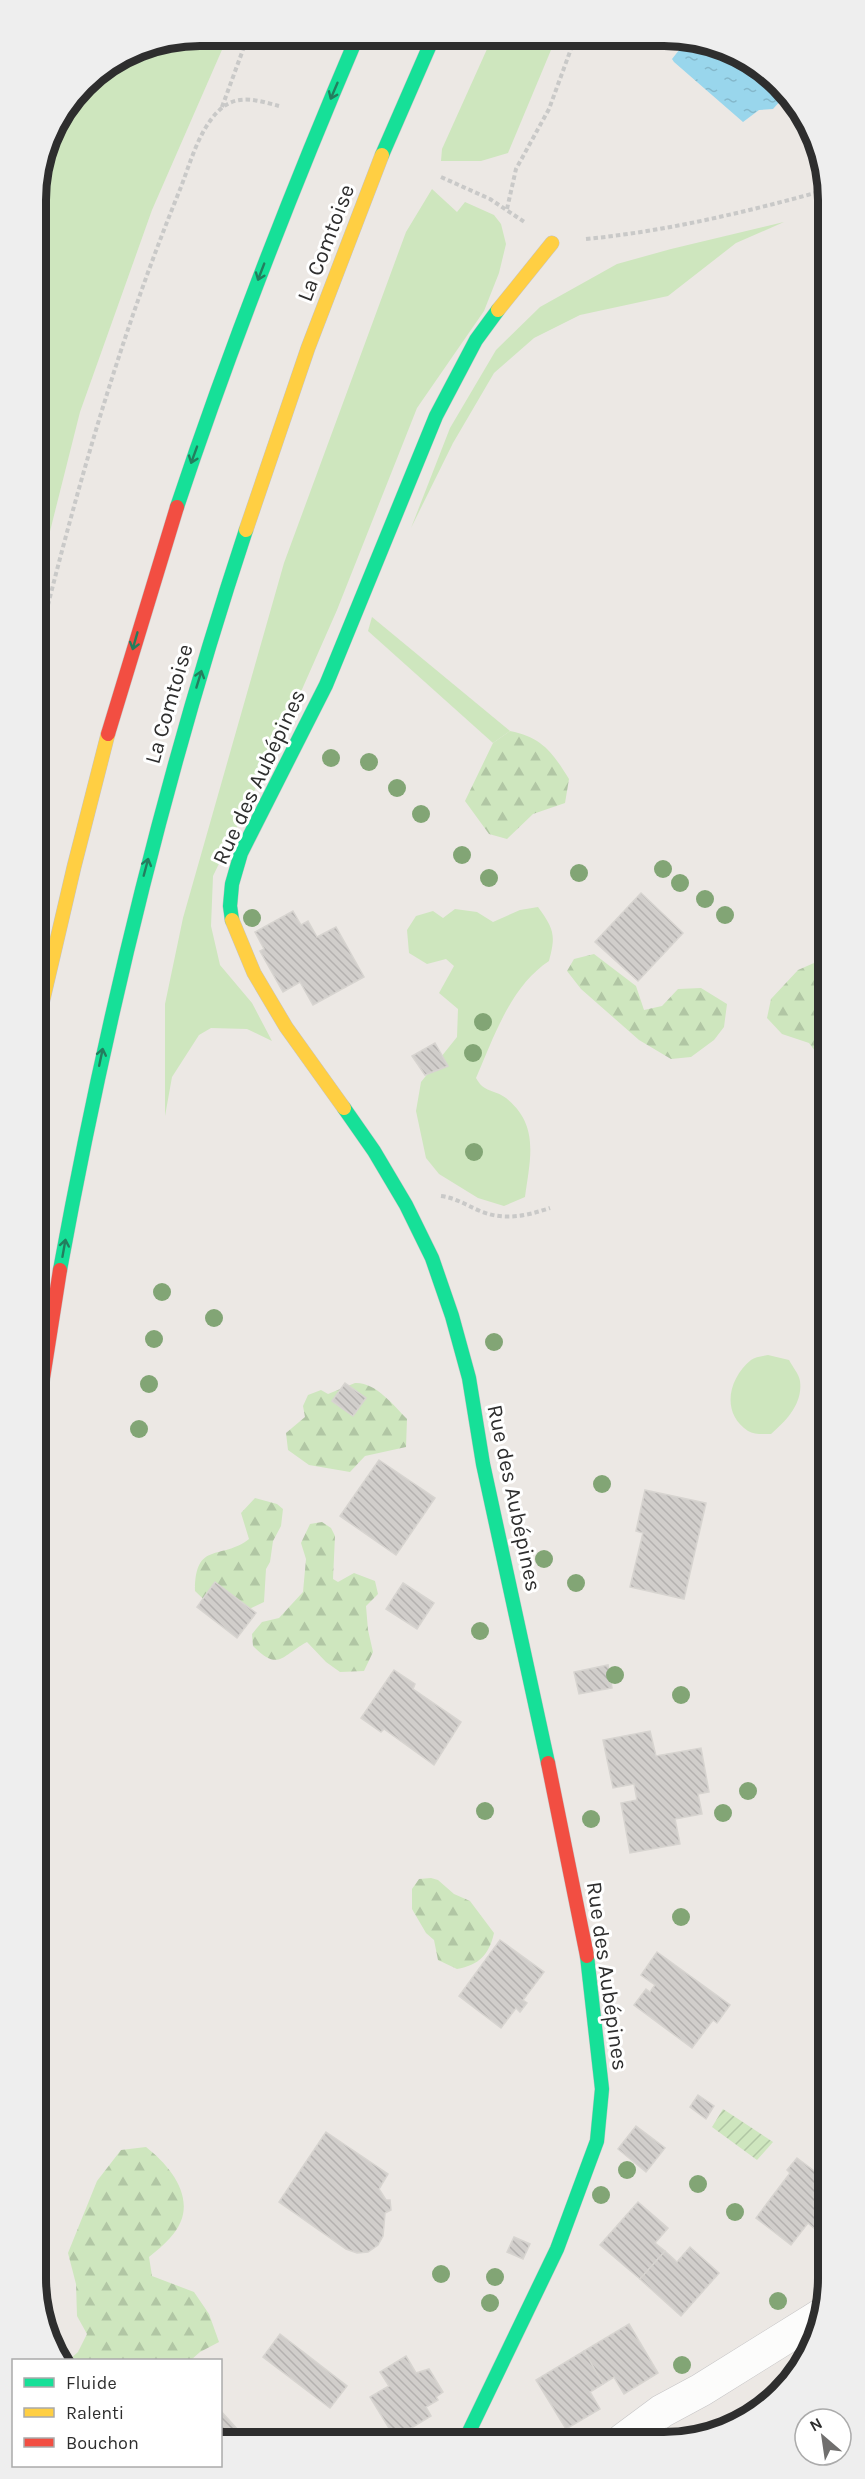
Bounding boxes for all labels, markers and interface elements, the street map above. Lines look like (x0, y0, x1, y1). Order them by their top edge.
one-way arrow (328, 81, 339, 99)
street label: La Comtoise (292, 181, 360, 305)
one-way arrow (255, 262, 266, 280)
one-way arrow (188, 445, 199, 464)
one-way arrow (129, 631, 140, 650)
street label: La Comtoise (139, 641, 199, 767)
one-way arrow (194, 670, 205, 689)
street label: Rue des Aubépines (207, 685, 311, 869)
one-way arrow (141, 858, 153, 877)
one-way arrow (96, 1047, 107, 1067)
one-way arrow (59, 1239, 70, 1258)
street label: Rue des Aubépines (482, 1402, 546, 1594)
street label: Rue des Aubépines (581, 1880, 633, 2072)
legend (12, 2359, 222, 2467)
text: Fluide (66, 2372, 117, 2394)
text: Ralenti (66, 2402, 124, 2424)
north arrow (793, 2407, 853, 2467)
text: N (806, 2413, 826, 2435)
text: Bouchon (66, 2432, 139, 2454)

